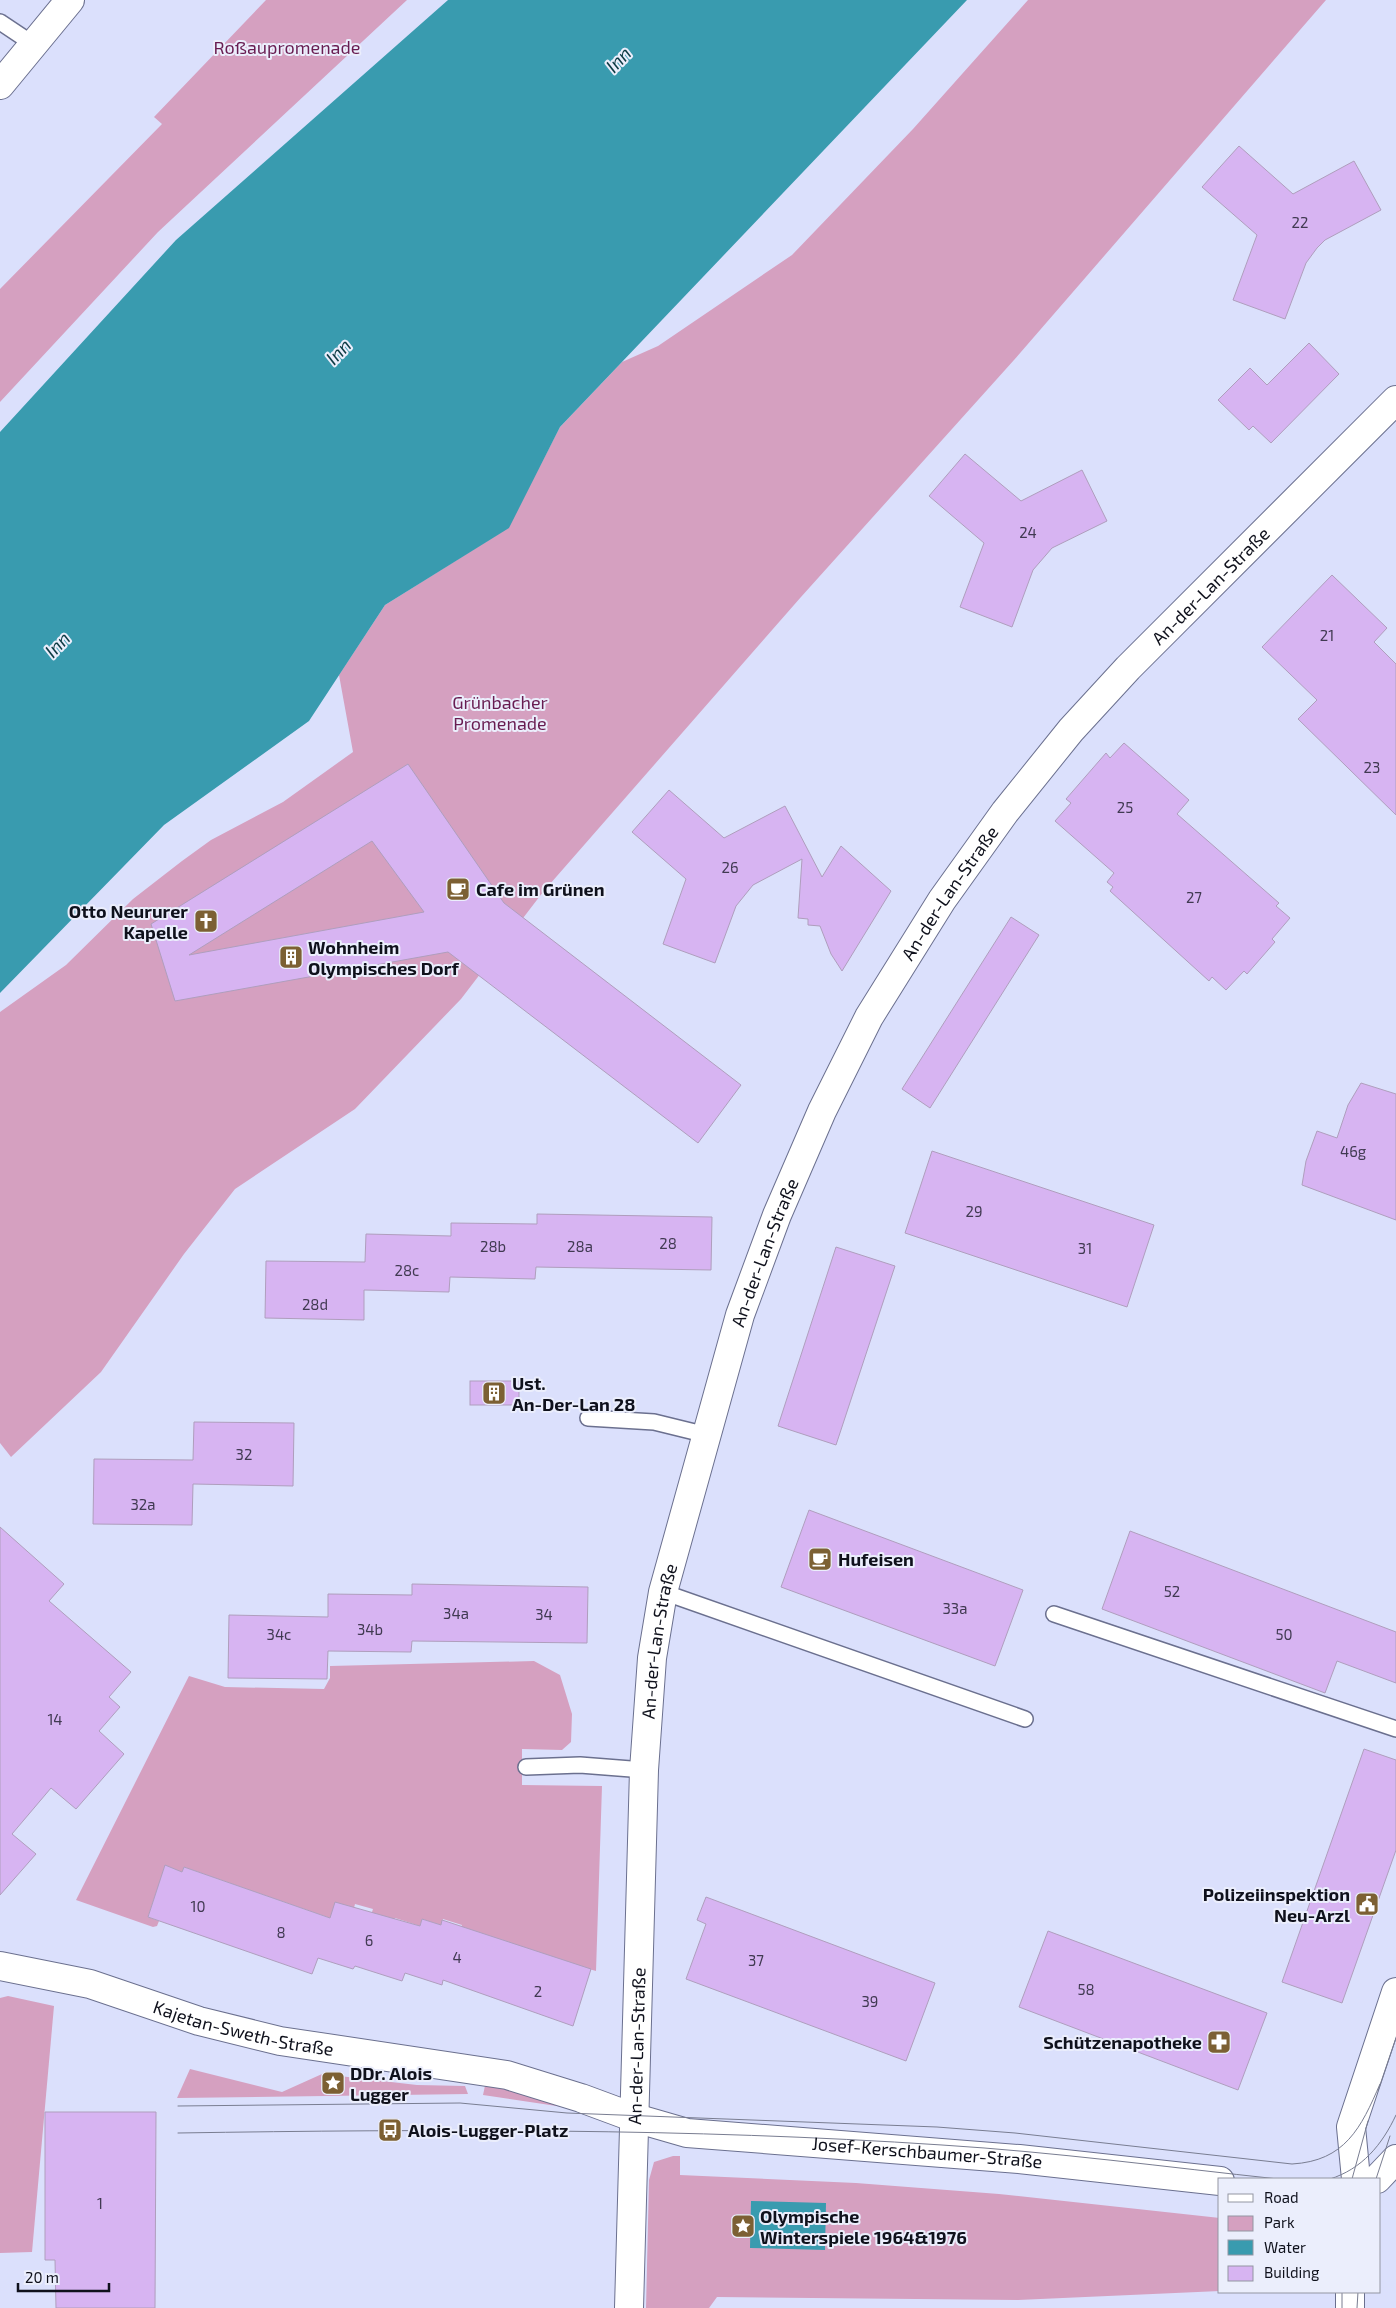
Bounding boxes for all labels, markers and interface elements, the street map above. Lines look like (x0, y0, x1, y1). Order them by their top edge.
park label: Roßaupromenade (214, 36, 360, 58)
water label: Inn (600, 41, 636, 77)
house number: 22 (1292, 213, 1308, 231)
water label: Inn (320, 333, 356, 369)
street label: An-der-Lan-Straße (1147, 522, 1274, 649)
house number: 24 (1019, 523, 1037, 541)
water label: Inn (39, 626, 75, 662)
house number: 21 (1320, 626, 1334, 644)
park label: Grünbacher Promenade (452, 691, 548, 734)
house number: 23 (1364, 758, 1380, 776)
house number: 25 (1117, 798, 1133, 816)
street label: An-der-Lan-Straße (896, 821, 1003, 964)
house number: 26 (721, 858, 739, 876)
cafe icon: Cafe im Grünen (445, 876, 471, 902)
place label: Cafe im Grünen (476, 878, 605, 900)
house number: 27 (1186, 888, 1202, 906)
place label: Otto Neururer Kapelle (69, 900, 188, 943)
church icon: Otto Neururer Kapelle (193, 908, 219, 934)
place label: Wohnheim Olympisches Dorf (308, 936, 459, 979)
building icon: Wohnheim Olympisches Dorf (278, 944, 304, 970)
house number: 46g (1340, 1142, 1367, 1160)
street label: An-der-Lan-Straße (726, 1175, 803, 1329)
house number: 29 (965, 1202, 983, 1220)
house number: 28 (659, 1234, 677, 1252)
house number: 28b (480, 1237, 506, 1255)
house number: 28a (567, 1237, 593, 1255)
house number: 31 (1078, 1239, 1092, 1257)
house number: 28c (395, 1261, 419, 1279)
house number: 28d (302, 1295, 328, 1313)
place label: Ust. An-Der-Lan 28 (512, 1372, 635, 1415)
building icon: Ust. An-Der-Lan 28 (481, 1380, 507, 1406)
house number: 32 (236, 1445, 252, 1463)
house number: 32a (130, 1495, 156, 1513)
cafe icon: Hufeisen (807, 1546, 833, 1572)
place label: Hufeisen (838, 1548, 914, 1570)
street label: An-der-Lan-Straße (637, 1561, 681, 1720)
house number: 52 (1164, 1582, 1180, 1600)
house number: 33a (943, 1599, 967, 1617)
house number: 34a (443, 1604, 469, 1622)
house number: 34 (535, 1605, 553, 1623)
house number: 34b (357, 1620, 383, 1638)
house number: 34c (267, 1625, 291, 1643)
house number: 50 (1275, 1625, 1293, 1643)
house number: 14 (47, 1710, 63, 1728)
place label: Polizeiinspektion Neu-Arzl (1203, 1883, 1350, 1926)
public building icon: Polizeiinspektion Neu-Arzl (1354, 1891, 1380, 1917)
house number: 10 (190, 1897, 206, 1915)
house number: 8 (276, 1923, 286, 1941)
house number: 6 (365, 1931, 373, 1949)
house number: 4 (452, 1948, 462, 1966)
house number: 37 (748, 1951, 764, 1969)
street label: An-der-Lan-Straße (623, 1967, 649, 2125)
house number: 58 (1077, 1980, 1095, 1998)
house number: 2 (534, 1982, 542, 2000)
house number: 39 (862, 1992, 878, 2010)
street label: Kajetan-Sweth-Straße (150, 1995, 335, 2060)
pharmacy icon: Schützenapotheke (1206, 2029, 1232, 2055)
place label: Schützenapotheke (1043, 2031, 1202, 2053)
place label: DDr. Alois Lugger (350, 2062, 432, 2105)
place icon: DDr. Alois Lugger (320, 2070, 346, 2096)
bus stop icon: Alois-Lugger-Platz (377, 2117, 403, 2143)
place label: Alois-Lugger-Platz (408, 2119, 568, 2141)
street label: Josef-Kerschbaumer-Straße (811, 2132, 1044, 2172)
legend (1218, 2178, 1381, 2293)
text: Road (1264, 2188, 1299, 2206)
house number: 1 (97, 2194, 103, 2212)
place label: Olympische Winterspiele 1964&1976 (760, 2205, 967, 2248)
place icon: Olympische Winterspiele 1964&1976 (730, 2213, 756, 2239)
text: Park (1264, 2213, 1295, 2231)
text: Water (1264, 2238, 1306, 2256)
scale bar (18, 2260, 109, 2292)
text: Building (1264, 2263, 1320, 2281)
text: 20 m (25, 2268, 59, 2286)

